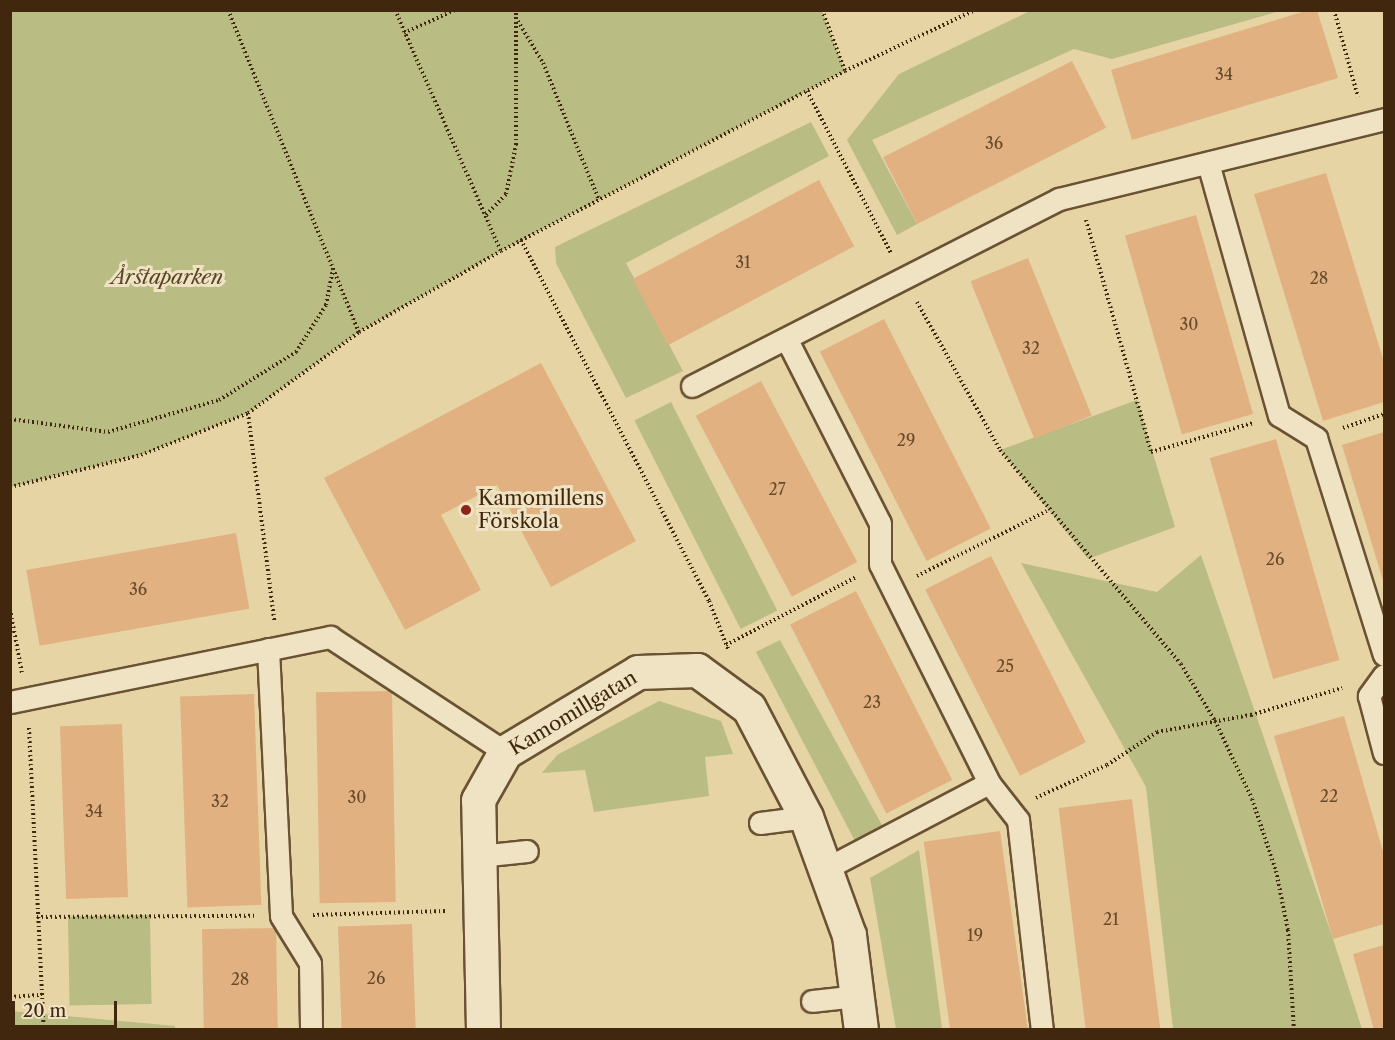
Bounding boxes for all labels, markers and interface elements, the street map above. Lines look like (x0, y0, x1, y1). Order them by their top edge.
house number: 34 (1215, 64, 1233, 84)
house number: 36 (985, 133, 1003, 153)
house number: 31 (735, 252, 751, 272)
park label: Årstaparken (111, 265, 223, 289)
house number: 28 (1310, 268, 1328, 288)
house number: 30 (1180, 314, 1198, 334)
house number: 32 (1022, 338, 1040, 358)
house number: 29 (897, 430, 915, 450)
house number: 27 (768, 479, 786, 499)
place label: Kamomillens Förskola (478, 486, 604, 533)
marker: Kamomillens Förskola (459, 503, 473, 517)
house number: 26 (1266, 549, 1284, 569)
house number: 36 (129, 579, 147, 599)
house number: 25 (996, 656, 1014, 676)
street label: Kamomillgatan (505, 665, 641, 761)
house number: 23 (863, 692, 881, 712)
house number: 22 (1320, 786, 1338, 806)
house number: 30 (348, 787, 366, 807)
house number: 32 (211, 791, 229, 811)
house number: 34 (85, 801, 103, 821)
house number: 21 (1103, 909, 1119, 929)
house number: 19 (967, 925, 983, 945)
house number: 26 (367, 968, 385, 988)
house number: 28 (231, 969, 249, 989)
scale bar (15, 989, 120, 1027)
text: 20 m (23, 1000, 66, 1022)

